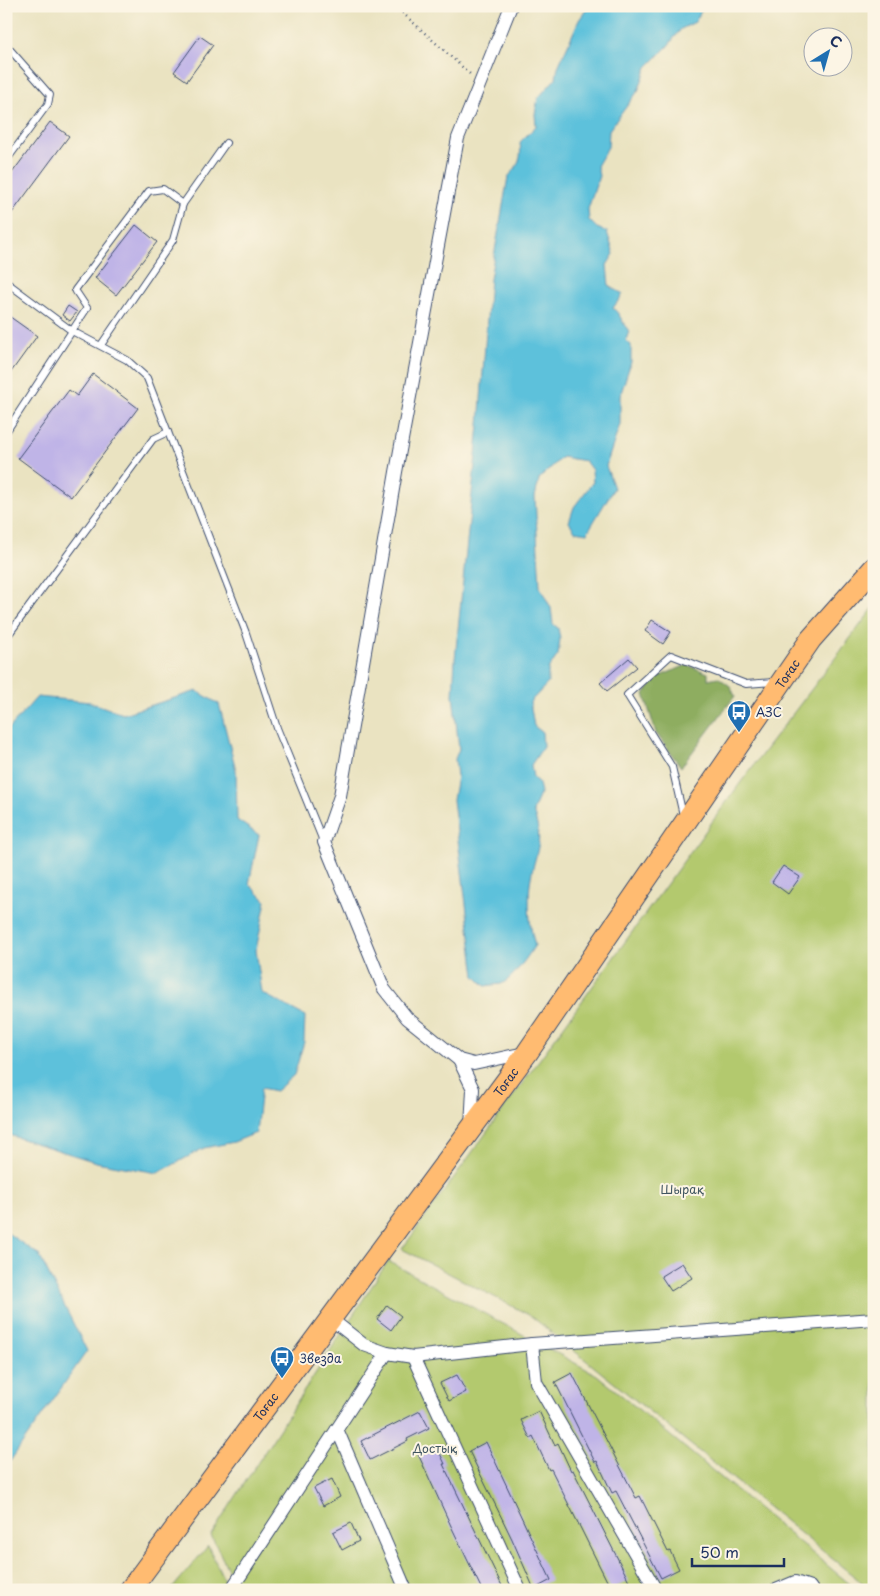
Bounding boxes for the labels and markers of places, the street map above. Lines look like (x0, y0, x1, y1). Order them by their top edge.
bus stop icon: АЗС (726, 699, 752, 733)
place label: АЗС (756, 703, 782, 721)
bus stop icon: Звезда (269, 1345, 295, 1379)
place label: Звезда (300, 1349, 342, 1367)

